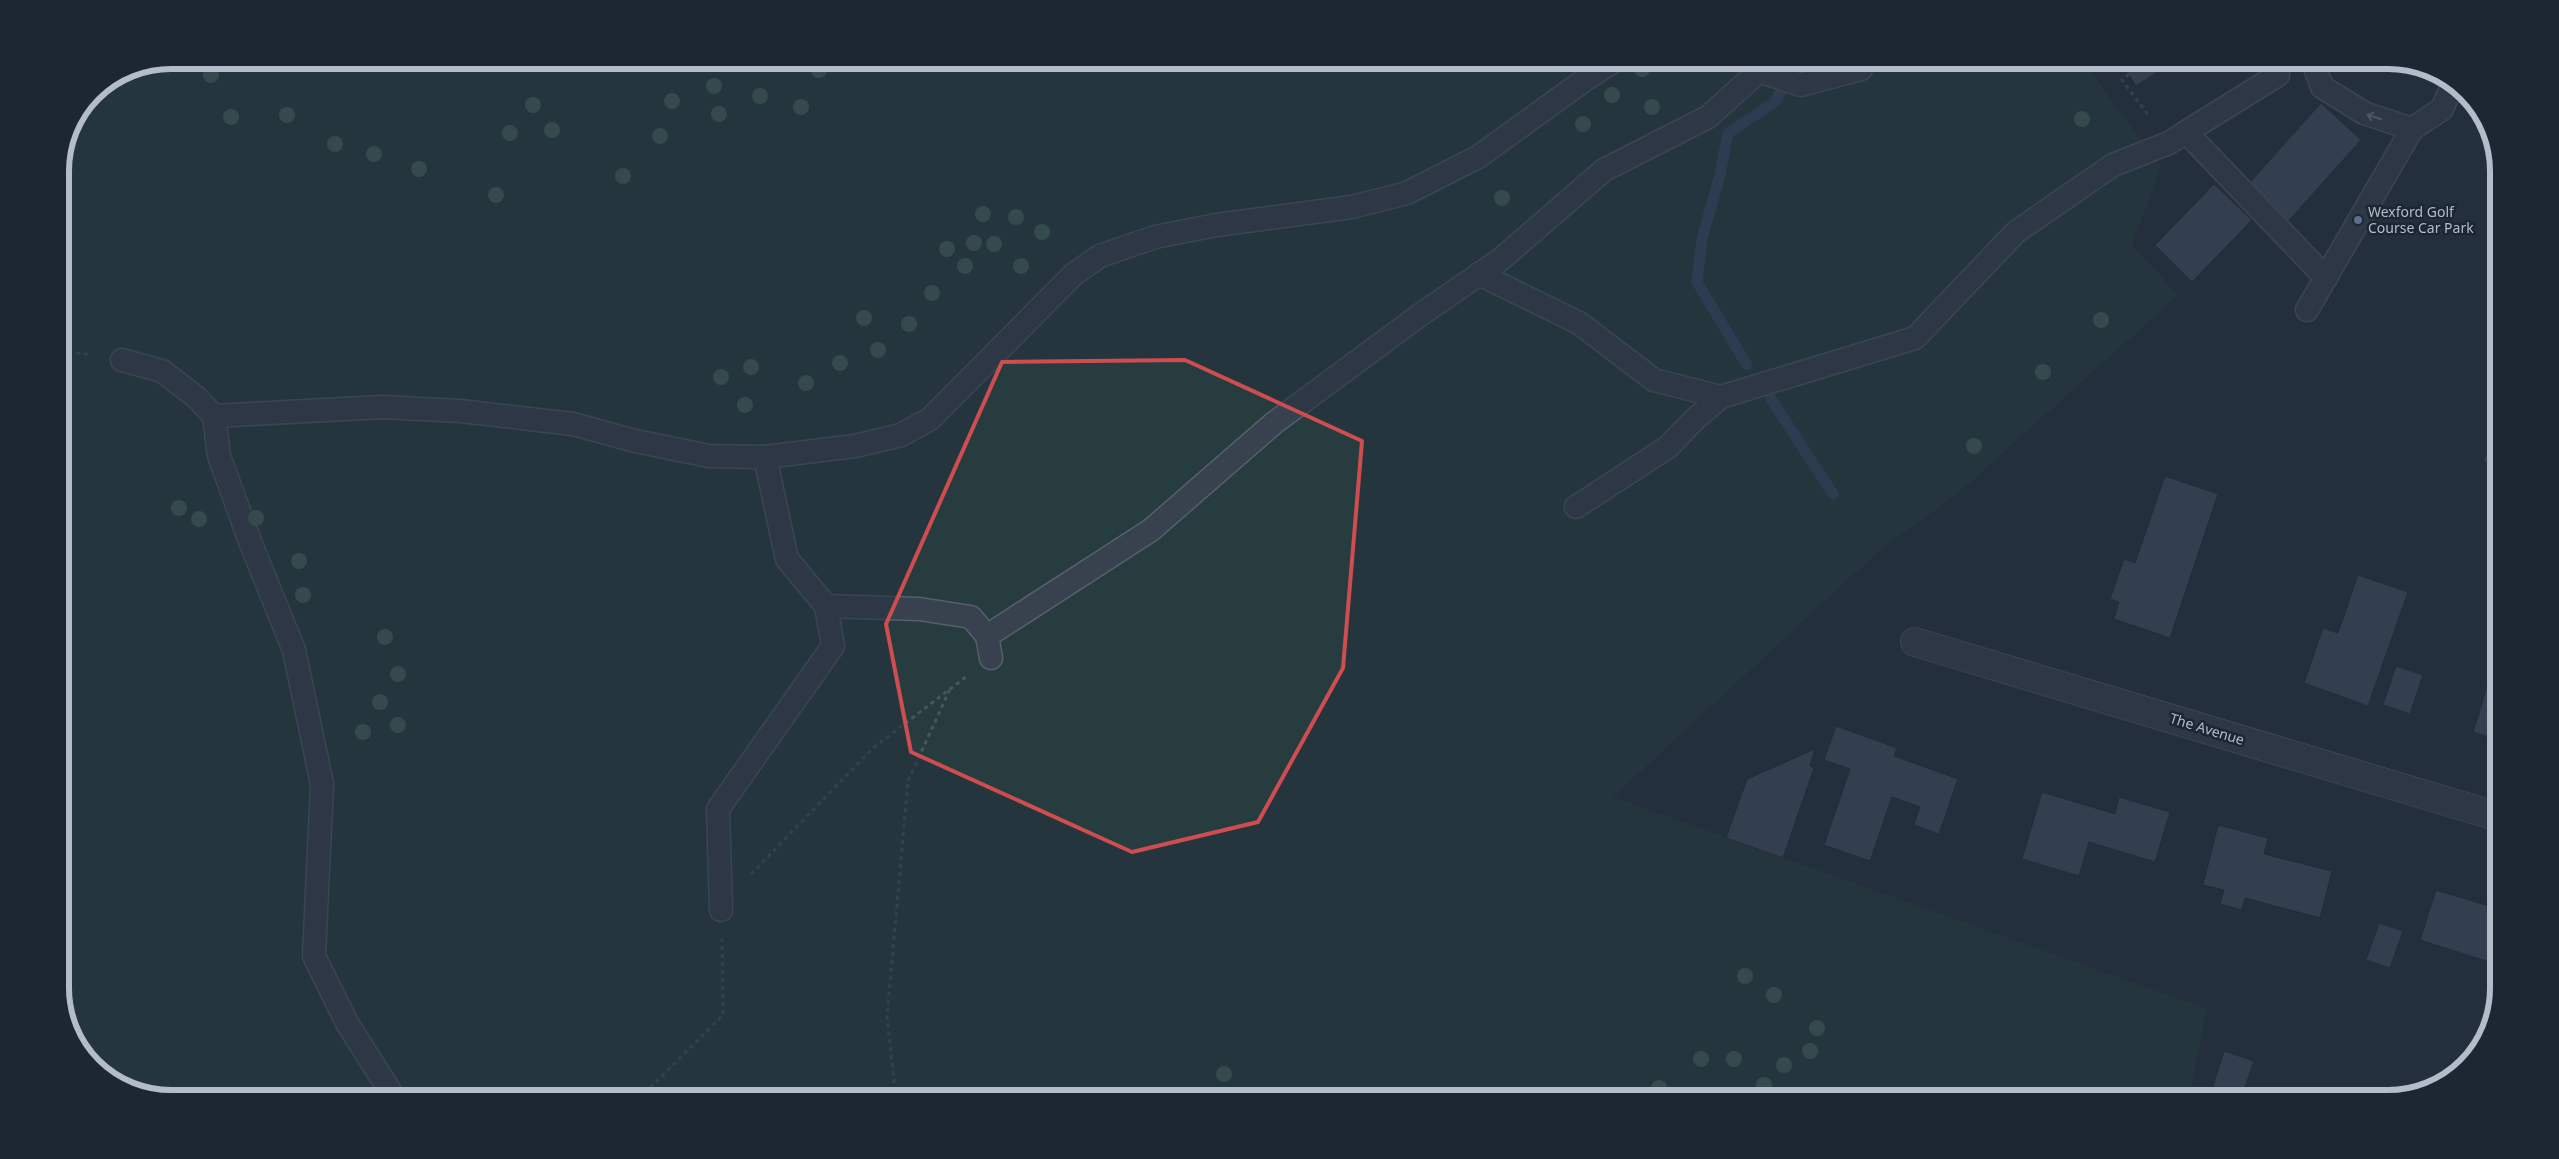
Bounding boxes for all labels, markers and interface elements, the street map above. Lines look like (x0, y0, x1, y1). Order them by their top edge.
one-way arrow (2366, 111, 2382, 121)
place label: Wexford Golf Course Car Park (2368, 202, 2474, 237)
marker: Wexford Golf Course Car Park (2352, 214, 2364, 226)
street label: The Avenue (2167, 708, 2247, 749)

